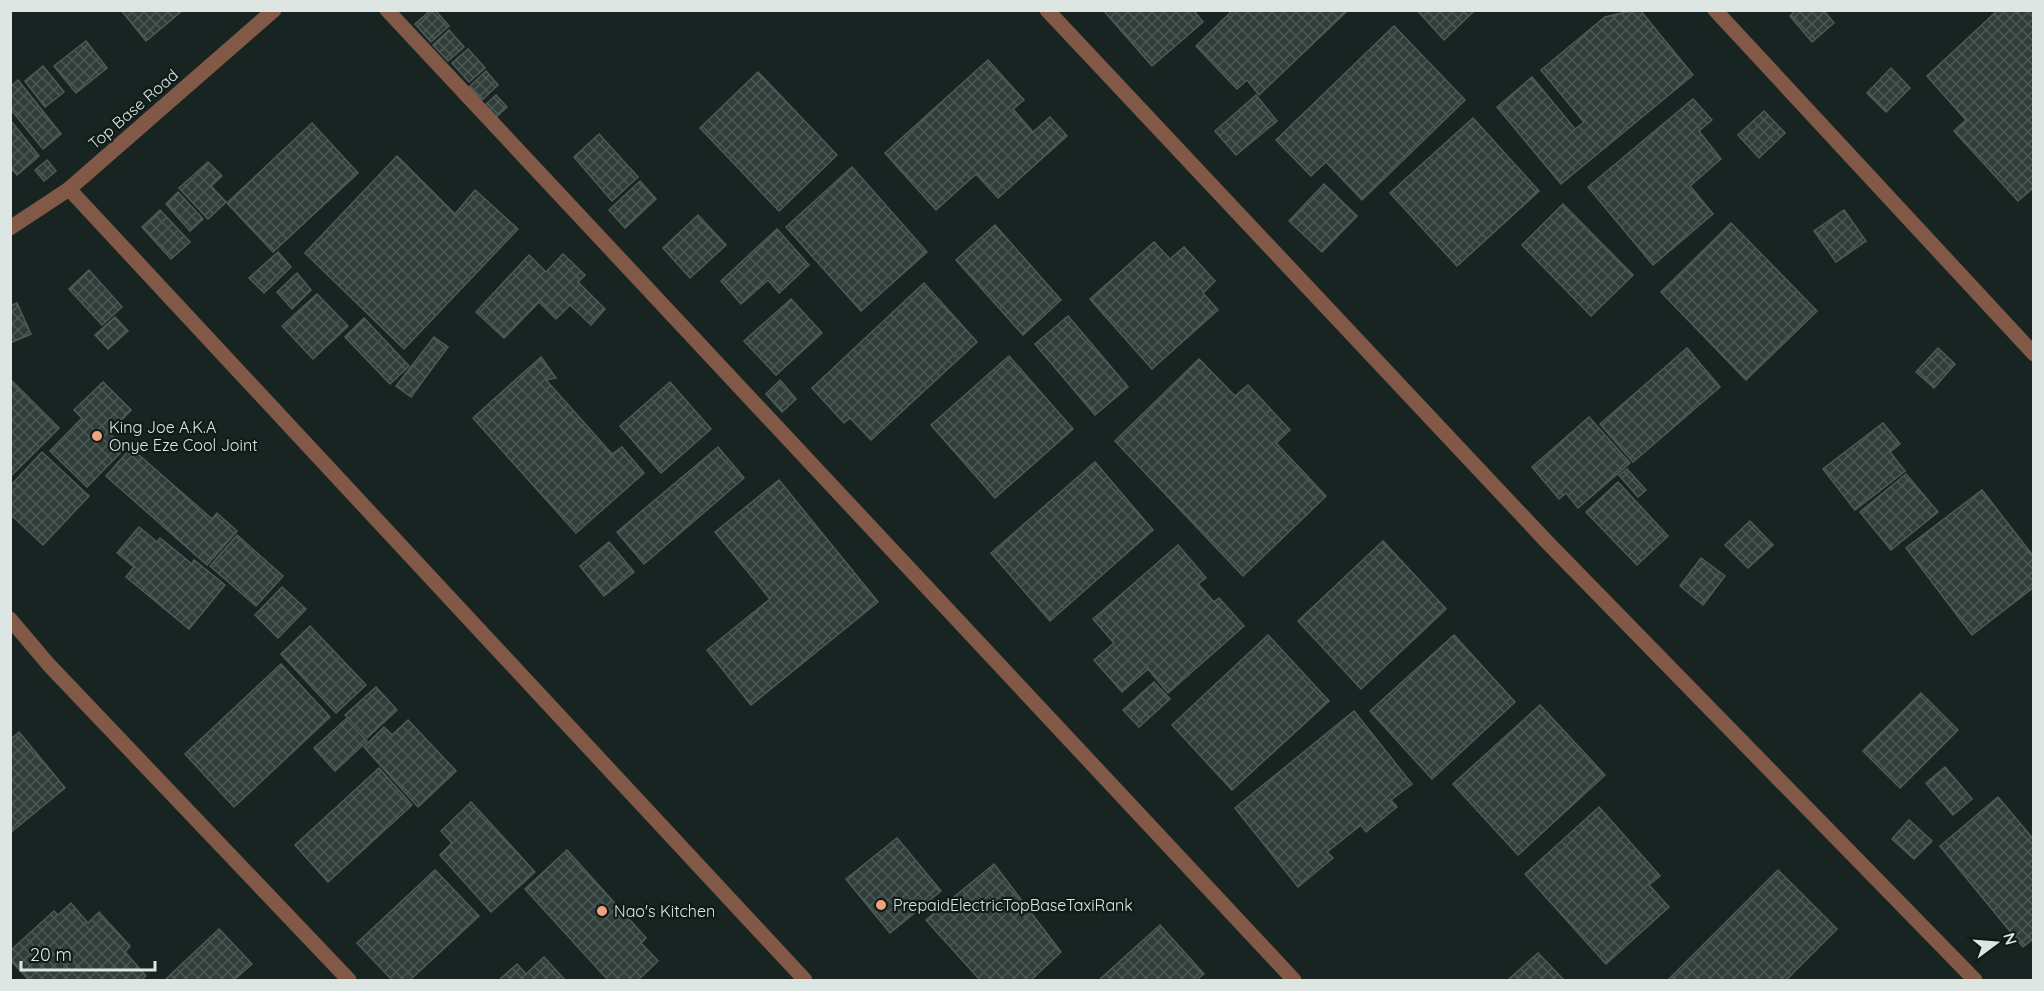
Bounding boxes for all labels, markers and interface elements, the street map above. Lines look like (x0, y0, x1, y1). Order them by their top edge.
street label: Top Base Road (84, 65, 182, 153)
place label: King Joe A.K.A Onye Eze Cool Joint (109, 417, 258, 455)
marker: King Joe A.K.A Onye Eze Cool Joint (90, 429, 104, 443)
place label: PrepaidElectricTopBaseTaxiRank (893, 895, 1133, 915)
marker: PrepaidElectricTopBaseTaxiRank (874, 898, 888, 912)
place label: Nao's Kitchen (614, 901, 715, 921)
marker: Nao's Kitchen (595, 904, 609, 918)
north arrow (1966, 913, 2026, 973)
text: N (1999, 930, 2022, 947)
scale bar (21, 934, 154, 972)
text: 20 m (30, 943, 72, 966)

